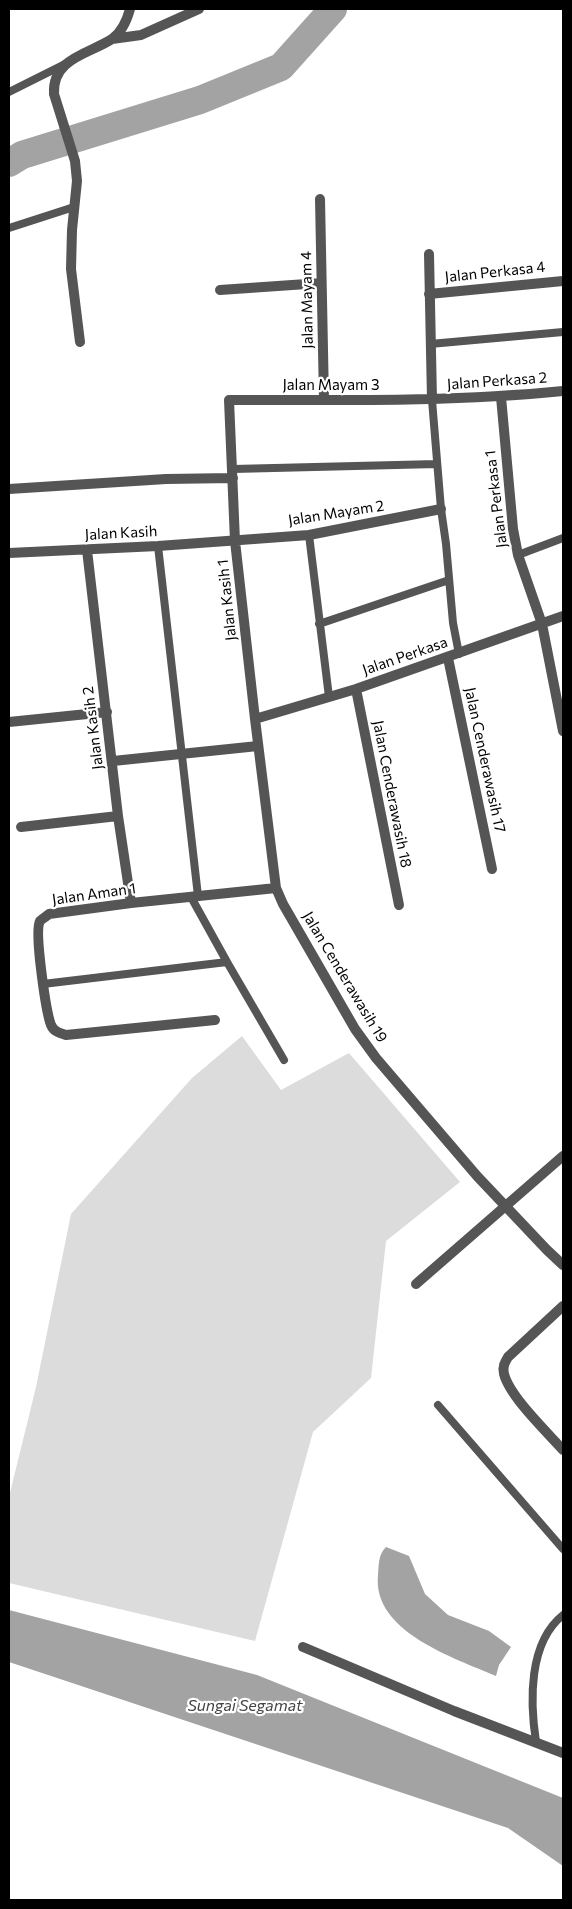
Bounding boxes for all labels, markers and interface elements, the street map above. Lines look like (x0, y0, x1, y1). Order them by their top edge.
street label: Jalan Mayam 4 (297, 251, 317, 349)
street label: Jalan Perkasa 4 (444, 258, 546, 286)
street label: Jalan Perkasa 2 (446, 369, 548, 393)
street label: Jalan Mayam 3 (282, 376, 380, 394)
street label: Jalan Perkasa 1 (481, 449, 511, 549)
street label: Jalan Mayam 2 (287, 497, 385, 529)
street label: Jalan Kasih (84, 522, 158, 544)
street label: Jalan Kasih 1 (214, 558, 240, 642)
street label: Jalan Perkasa (360, 633, 450, 679)
street label: Jalan Kasih 2 (79, 685, 107, 771)
street label: Jalan Cenderawasih 17 (461, 686, 509, 834)
street label: Jalan Cenderawasih 18 (369, 719, 415, 869)
street label: Jalan Aman 1 (51, 879, 137, 909)
street label: Jalan Cenderawasih 19 (299, 908, 391, 1046)
water label: Sungai Segamat (187, 1696, 303, 1716)

